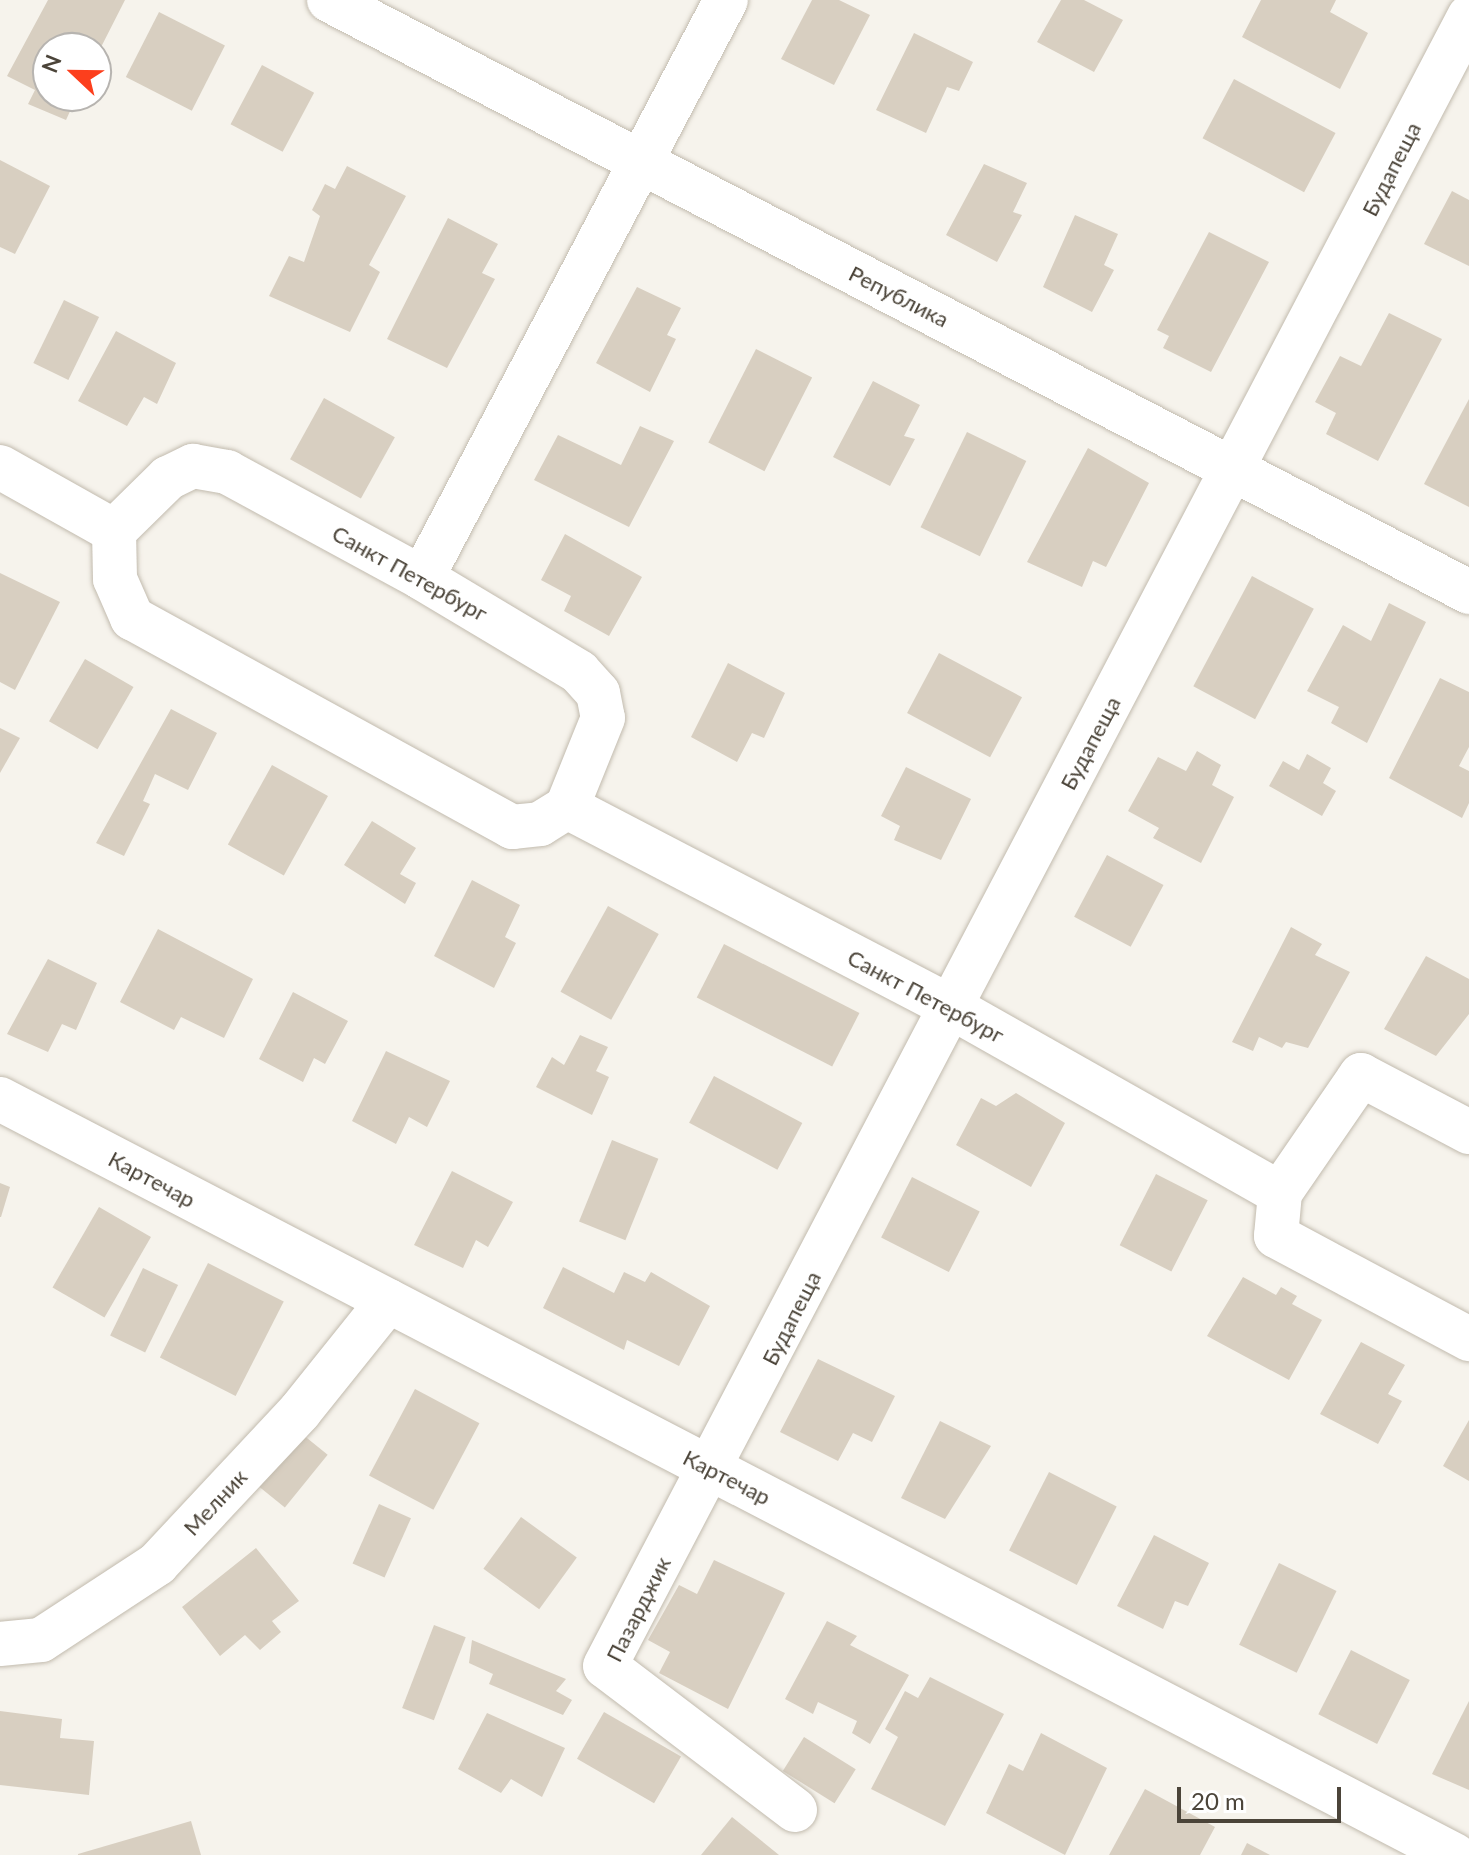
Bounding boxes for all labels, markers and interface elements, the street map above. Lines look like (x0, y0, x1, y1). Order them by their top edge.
north arrow (32, 32, 112, 112)
text: N (35, 51, 67, 76)
street label: Будапеща (1356, 118, 1426, 220)
street label: Република (845, 260, 953, 332)
street label: Санкт Петербург (328, 519, 492, 627)
street label: Будапеща (1054, 692, 1126, 794)
street label: Санкт Петербург (843, 944, 1009, 1048)
street label: Картечар (104, 1145, 200, 1213)
street label: Будапеща (756, 1267, 826, 1369)
street label: Картечар (679, 1444, 775, 1510)
street label: Мелник (178, 1463, 252, 1541)
street label: Пазарджик (600, 1552, 676, 1666)
scale bar (1181, 1771, 1345, 1821)
text: 20 m (1191, 1786, 1245, 1815)

